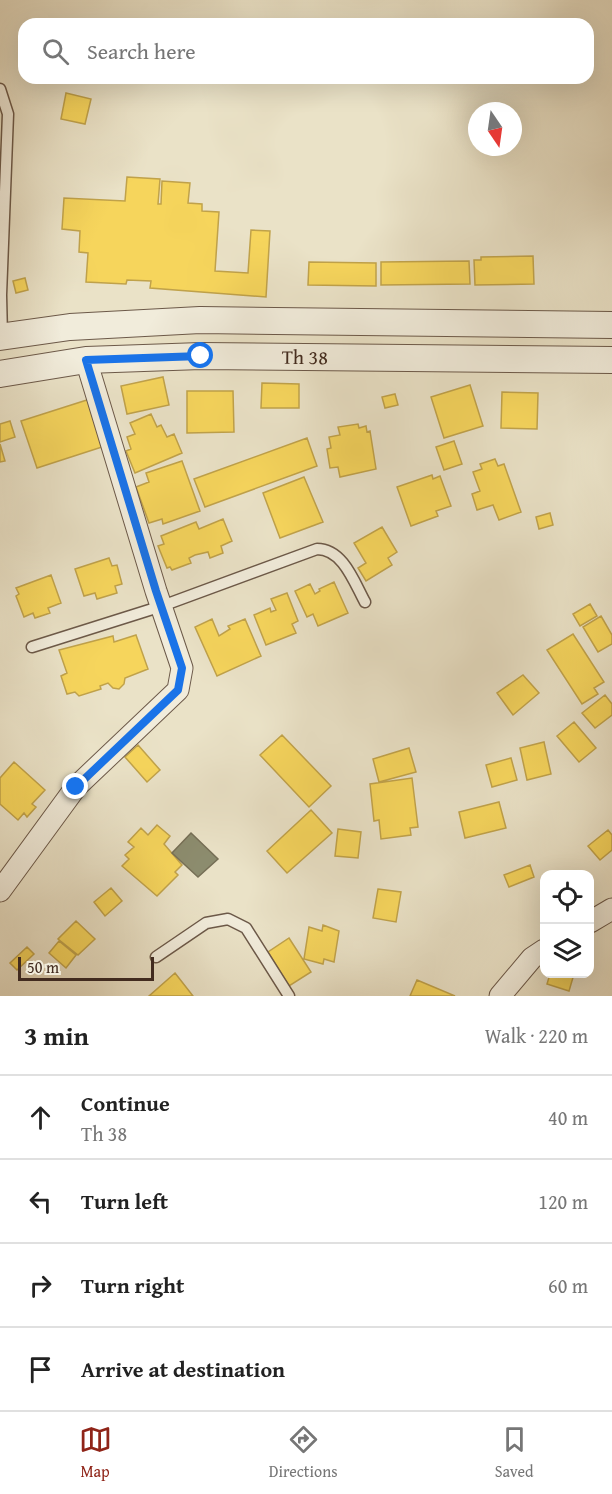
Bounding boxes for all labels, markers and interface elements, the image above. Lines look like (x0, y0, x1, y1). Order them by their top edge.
search box (18, 18, 594, 84)
icon: search (39, 35, 72, 68)
text: Search here (87, 35, 196, 67)
north arrow (468, 102, 522, 156)
route start (187, 342, 213, 368)
street label: Th 38 (282, 342, 328, 371)
route end (62, 773, 88, 799)
map controls (540, 870, 594, 978)
button: locate (540, 870, 594, 924)
button: layers (540, 924, 594, 978)
scale bar (18, 954, 154, 982)
text: 50 m (27, 955, 59, 979)
text: 3 min (24, 1016, 89, 1055)
text: Walk · 220 m (485, 1021, 588, 1050)
text: Continue (81, 1087, 170, 1119)
icon: ahead (24, 1101, 57, 1134)
text: 40 m (548, 1103, 588, 1132)
text: Th 38 (81, 1119, 127, 1148)
icon: left (24, 1185, 57, 1218)
text: Turn left (81, 1185, 168, 1217)
text: 120 m (538, 1187, 588, 1216)
icon: right (24, 1269, 57, 1302)
text: Turn right (81, 1269, 184, 1301)
text: 60 m (548, 1271, 588, 1300)
icon: arrive (24, 1353, 57, 1386)
text: Arrive at destination (81, 1353, 285, 1385)
tab: Map (79, 1423, 112, 1483)
tab: Directions (269, 1423, 338, 1483)
tab: Saved (495, 1423, 533, 1483)

